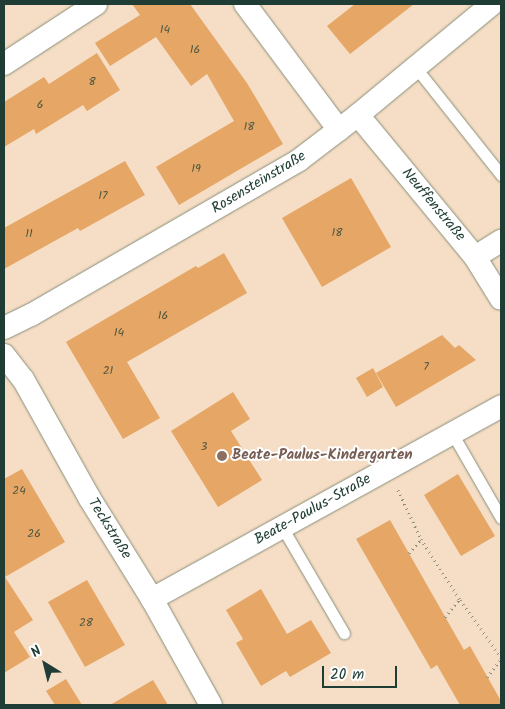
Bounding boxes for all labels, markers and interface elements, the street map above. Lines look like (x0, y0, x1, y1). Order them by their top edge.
house number: 14 (160, 23, 170, 37)
house number: 16 (190, 43, 200, 57)
house number: 8 (88, 75, 96, 89)
house number: 6 (37, 98, 43, 112)
house number: 18 (244, 120, 254, 134)
street label: Rosensteinstraße (209, 148, 309, 218)
house number: 19 (191, 162, 201, 176)
street label: Neuffenstraße (397, 165, 469, 245)
house number: 17 (98, 189, 108, 203)
house number: 18 (332, 226, 342, 240)
house number: 11 (25, 227, 33, 241)
house number: 16 (158, 309, 168, 323)
house number: 14 (114, 326, 124, 340)
house number: 7 (423, 360, 429, 374)
house number: 21 (103, 364, 113, 378)
house number: 3 (201, 440, 207, 454)
place label: Beate-Paulus-Kindergarten (232, 447, 413, 465)
marker: Beate-Paulus-Kindergarten (216, 450, 228, 462)
street label: Beate-Paulus-Straße (252, 470, 374, 550)
house number: 24 (12, 484, 26, 498)
street label: Teckstraße (83, 495, 135, 563)
house number: 26 (27, 527, 41, 541)
house number: 28 (79, 616, 93, 630)
north arrow (20, 639, 70, 689)
text: N (26, 640, 46, 663)
scale bar (325, 656, 400, 688)
text: 20 m (330, 663, 364, 687)

